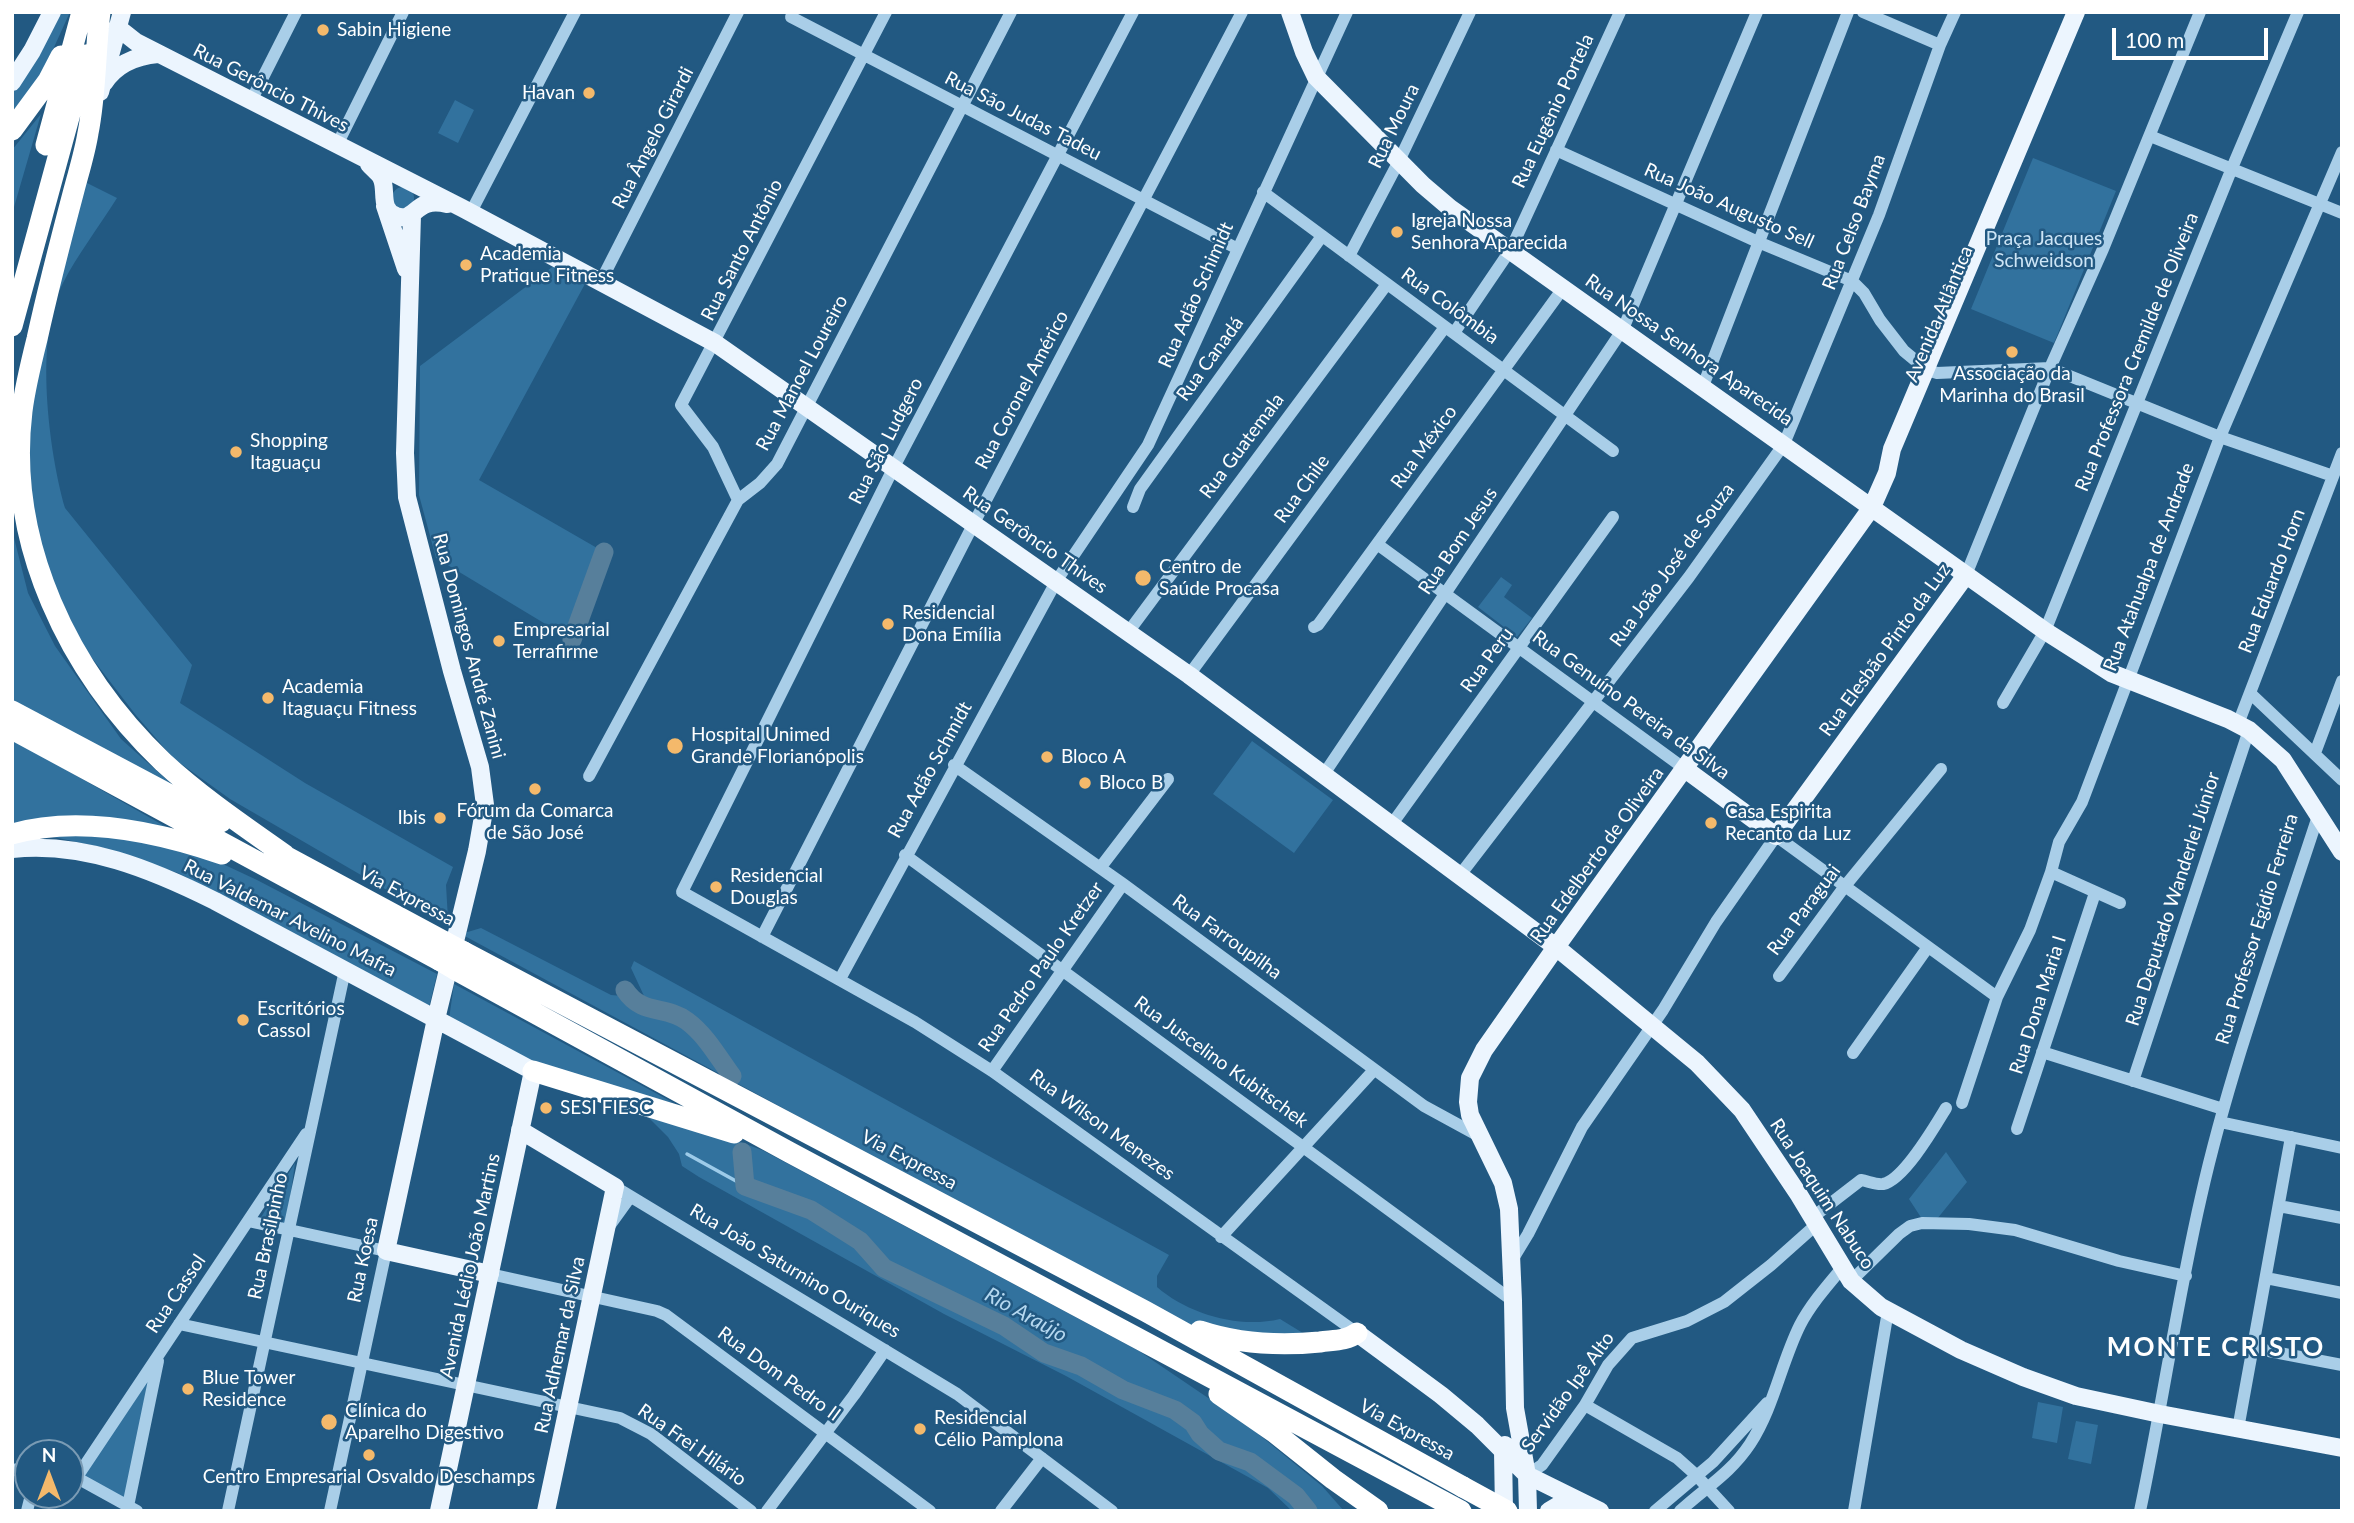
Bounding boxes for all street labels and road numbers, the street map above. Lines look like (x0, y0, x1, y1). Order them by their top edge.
street label: Rua Eugênio Portela (1507, 30, 1599, 192)
street label: Rua Gerôncio Thives (189, 39, 353, 137)
street label: Rua Ângelo Girardi (607, 63, 699, 213)
street label: Rua São Judas Tadeu (941, 67, 1105, 165)
street label: Rua Moura (1364, 80, 1424, 172)
street label: Rua Celso Bayma (1818, 151, 1890, 293)
street label: Rua João Augusto Sell (1641, 158, 1817, 254)
street label: Rua Santo Antônio (697, 175, 787, 325)
street label: Rua Professora Cremilde de Oliveira (2070, 209, 2204, 495)
street label: Rua Adão Schimidt (1154, 219, 1238, 371)
street label: Avenida Atlântica (1900, 243, 1978, 385)
street label: Rua Colômbia (1397, 263, 1503, 349)
street label: Rua Nossa Senhora Aparecida (1581, 269, 1797, 431)
street label: Rua Manoel Loureiro (751, 291, 853, 455)
street label: Rua Coronel Américo (970, 307, 1074, 473)
street label: Rua Canadá (1172, 312, 1248, 406)
street label: Rua São Ludgero (844, 374, 928, 508)
street label: Rua Guatemala (1195, 389, 1289, 503)
street label: Rua México (1386, 401, 1462, 493)
street label: Rua Chile (1270, 450, 1334, 528)
street label: Rua Atahualpa de Andrade (2099, 460, 2199, 674)
street label: Rua João José de Souza (1605, 479, 1739, 651)
street label: Rua Gerôncio Thives (958, 482, 1112, 598)
street label: Rua Bom Jesus (1414, 483, 1502, 599)
street label: Rua Eduardo Horn (2234, 506, 2310, 656)
street label: Rua Domingos André Zanini (428, 531, 510, 761)
street label: Rua Elesbão Pinto da Luz (1815, 559, 1955, 741)
street label: Rua Peru (1456, 623, 1518, 697)
street label: Rua Genuíno Pereira da Silva (1528, 626, 1734, 784)
street label: Rua Adão Schmidt (883, 698, 977, 842)
street label: Rua Edelberto de Oliveira (1525, 763, 1669, 947)
street label: Rua Deputado Wanderlei Júnior (2121, 769, 2225, 1029)
street label: Rua Professor Egídio Ferreira (2211, 811, 2303, 1047)
street label: Rua Valdemar Avelino Mafra (180, 854, 400, 982)
street label: Rua Paraguai (1763, 860, 1845, 960)
street label: Via Expressa (355, 861, 459, 931)
street label: Rua Pedro Paulo Kretzer (974, 877, 1108, 1057)
street label: Rua Farroupilha (1168, 890, 1286, 984)
street label: Rua Dona Maria I (2005, 933, 2071, 1077)
street label: Rua Juscelino Kubitschek (1130, 991, 1312, 1133)
street label: Rua Wilson Menezes (1025, 1065, 1179, 1185)
street label: Rua Joaquim Nabuco (1765, 1114, 1879, 1274)
street label: Via Expressa (857, 1125, 961, 1195)
street label: Avenida Lédio João Martins (435, 1151, 505, 1381)
street label: Rua Brasilpinho (243, 1170, 293, 1302)
street label: Rua João Saturnino Ouriques (685, 1199, 905, 1343)
street label: Rua Koesa (343, 1215, 383, 1305)
street label: Rua Cassol (141, 1250, 211, 1338)
street label: Rua Adhemar da Silva (530, 1254, 590, 1436)
street label: Rua Dom Pedro II (713, 1322, 845, 1426)
street label: Servidão Ipê Alto (1517, 1328, 1619, 1456)
street label: Via Expressa (1355, 1395, 1459, 1465)
street label: Rua Frei Hilário (633, 1399, 751, 1491)

